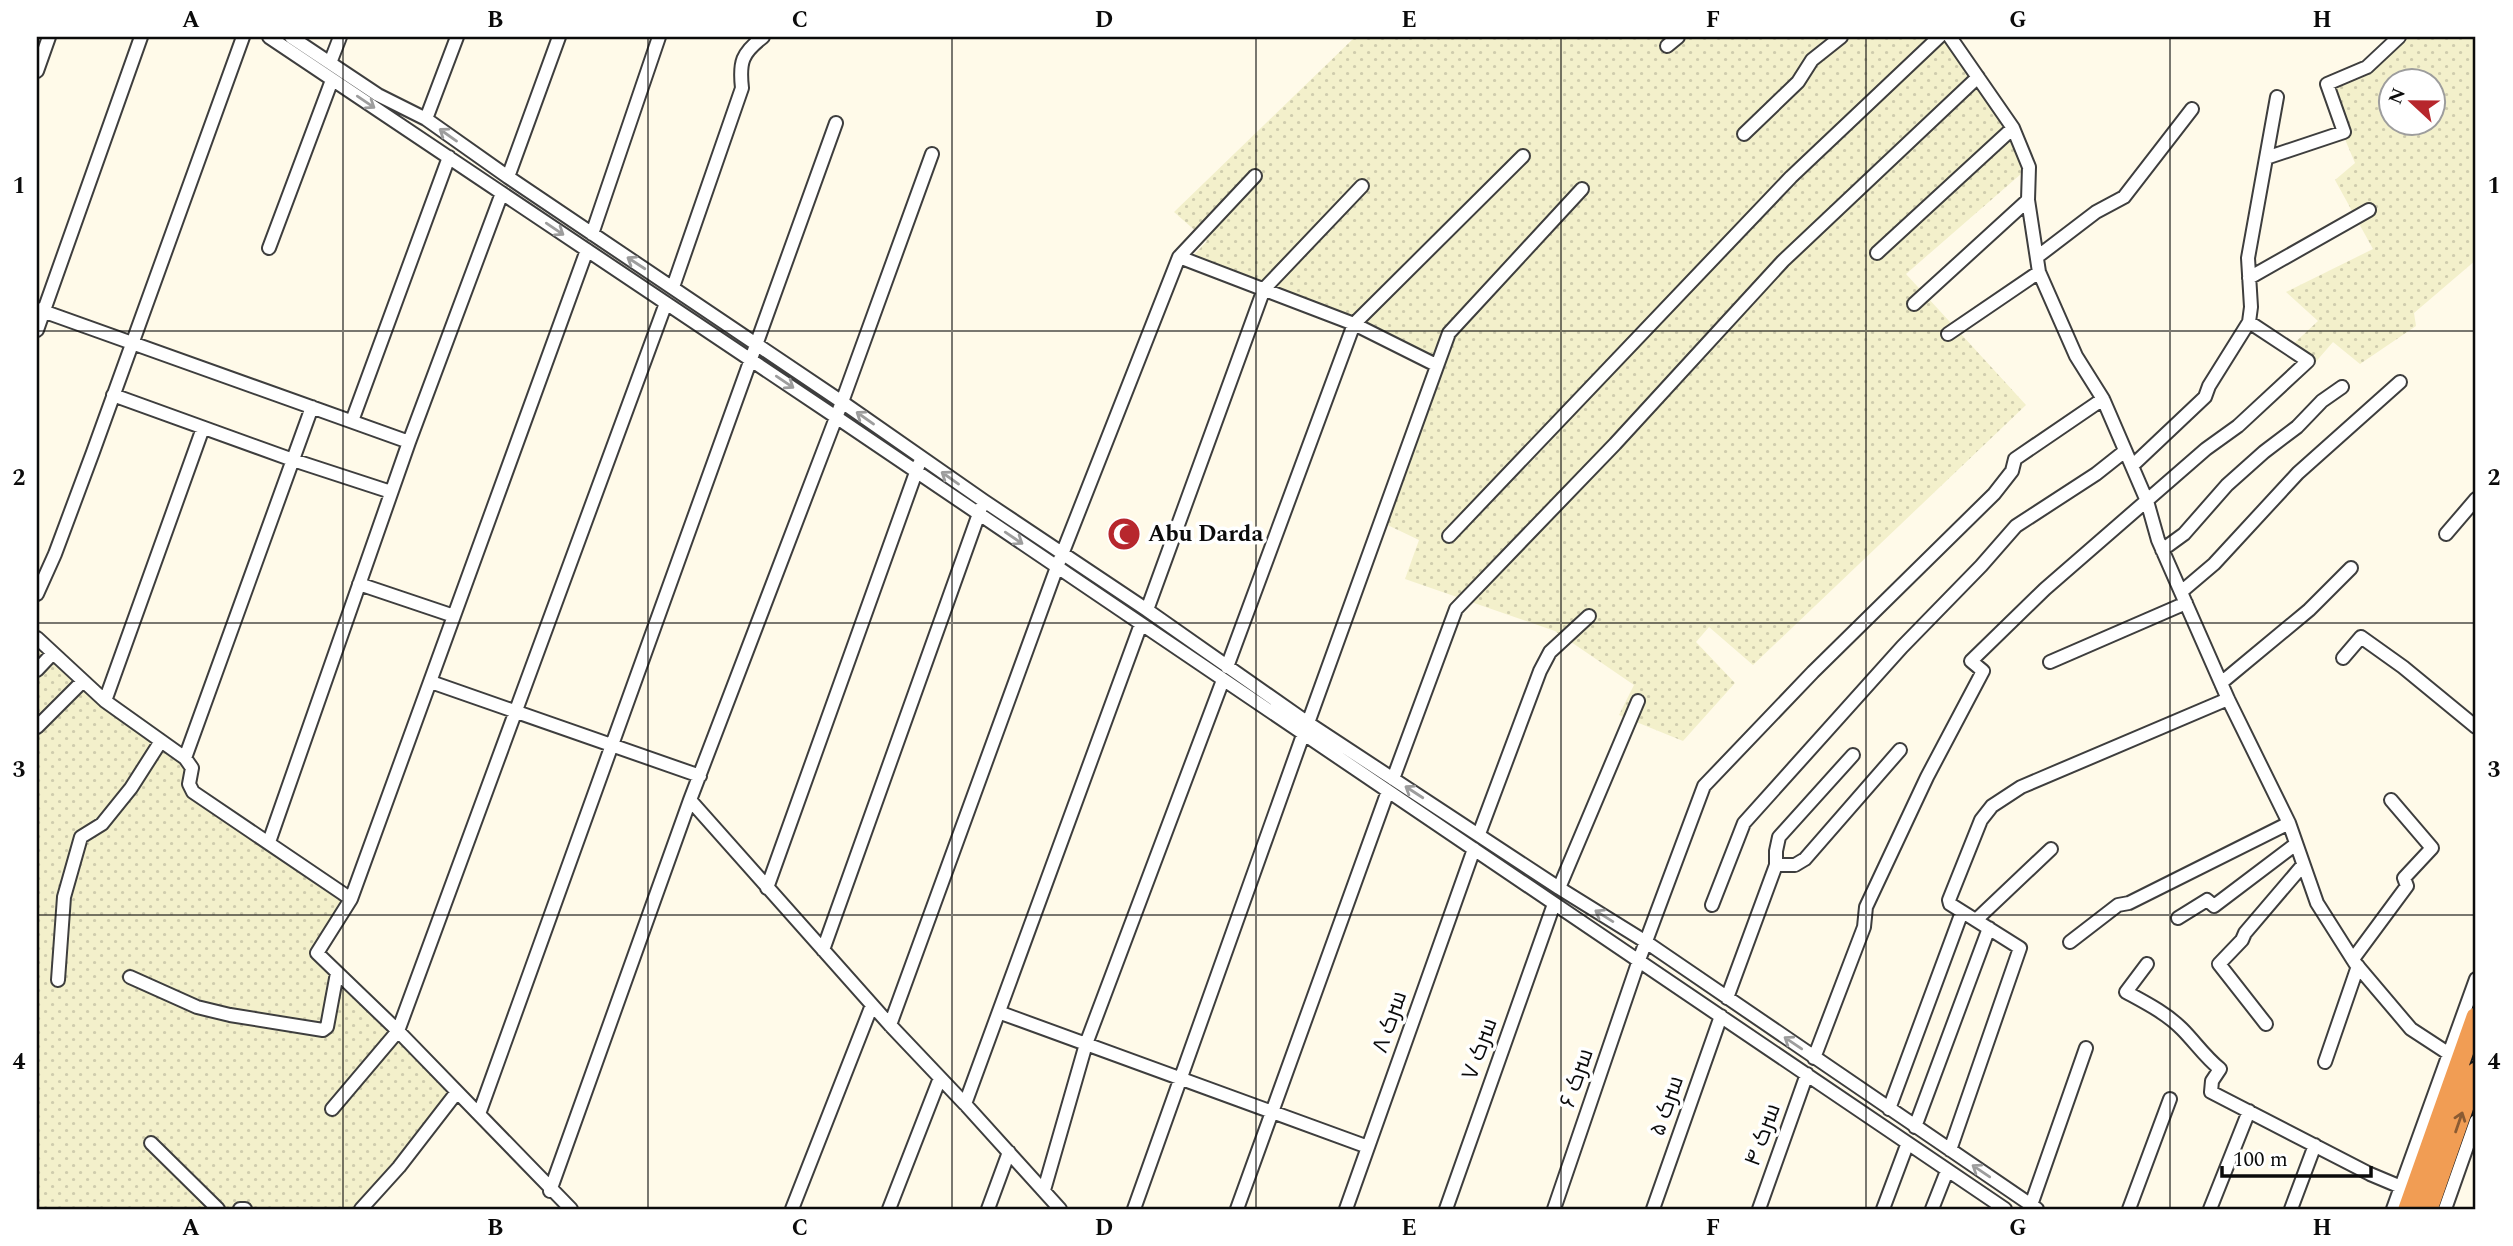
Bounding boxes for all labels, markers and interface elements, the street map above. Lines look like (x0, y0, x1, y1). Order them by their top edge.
text: A (182, 3, 200, 38)
text: B (487, 3, 503, 38)
text: C (792, 3, 808, 38)
text: D (1095, 3, 1113, 38)
text: E (1401, 3, 1417, 38)
text: F (1706, 3, 1720, 38)
text: G (2009, 3, 2027, 38)
text: H (2312, 3, 2332, 38)
north arrow (2376, 66, 2446, 136)
text: N (2381, 84, 2414, 109)
one-way arrow (356, 95, 375, 109)
one-way arrow (439, 128, 458, 142)
text: 1 (13, 169, 25, 204)
text: 1 (2488, 169, 2500, 204)
one-way arrow (545, 221, 564, 236)
one-way arrow (627, 256, 647, 270)
one-way arrow (775, 375, 794, 390)
one-way arrow (856, 411, 875, 425)
text: 2 (13, 461, 26, 496)
text: 2 (2488, 461, 2501, 496)
one-way arrow (941, 471, 960, 485)
mosque icon: Abu Darda (1105, 515, 1143, 553)
place label: Abu Darda (1148, 517, 1264, 552)
one-way arrow (1004, 530, 1023, 545)
text: 3 (13, 753, 26, 788)
text: 3 (2488, 753, 2501, 788)
one-way arrow (1404, 784, 1424, 798)
one-way arrow (1595, 909, 1615, 923)
street label: سرک ۸ (1363, 986, 1417, 1058)
street label: سرک ۷ (1453, 1013, 1507, 1085)
one-way arrow (1784, 1036, 1803, 1050)
street label: سرک ۶ (1551, 1044, 1603, 1112)
text: 4 (13, 1045, 26, 1080)
text: 4 (2488, 1045, 2501, 1080)
street label: سرک ۵ (1640, 1071, 1694, 1141)
street label: سرک ۴ (1736, 1099, 1790, 1171)
one-way arrow (2454, 1111, 2466, 1133)
scale bar (2222, 1134, 2371, 1178)
text: 100 m (2233, 1144, 2288, 1176)
one-way arrow (1972, 1164, 1991, 1178)
text: A (182, 1211, 200, 1246)
text: B (487, 1211, 503, 1246)
text: C (792, 1211, 808, 1246)
text: D (1095, 1211, 1113, 1246)
text: E (1401, 1211, 1417, 1246)
text: F (1706, 1211, 1720, 1246)
text: G (2009, 1211, 2027, 1246)
text: H (2312, 1211, 2332, 1246)

